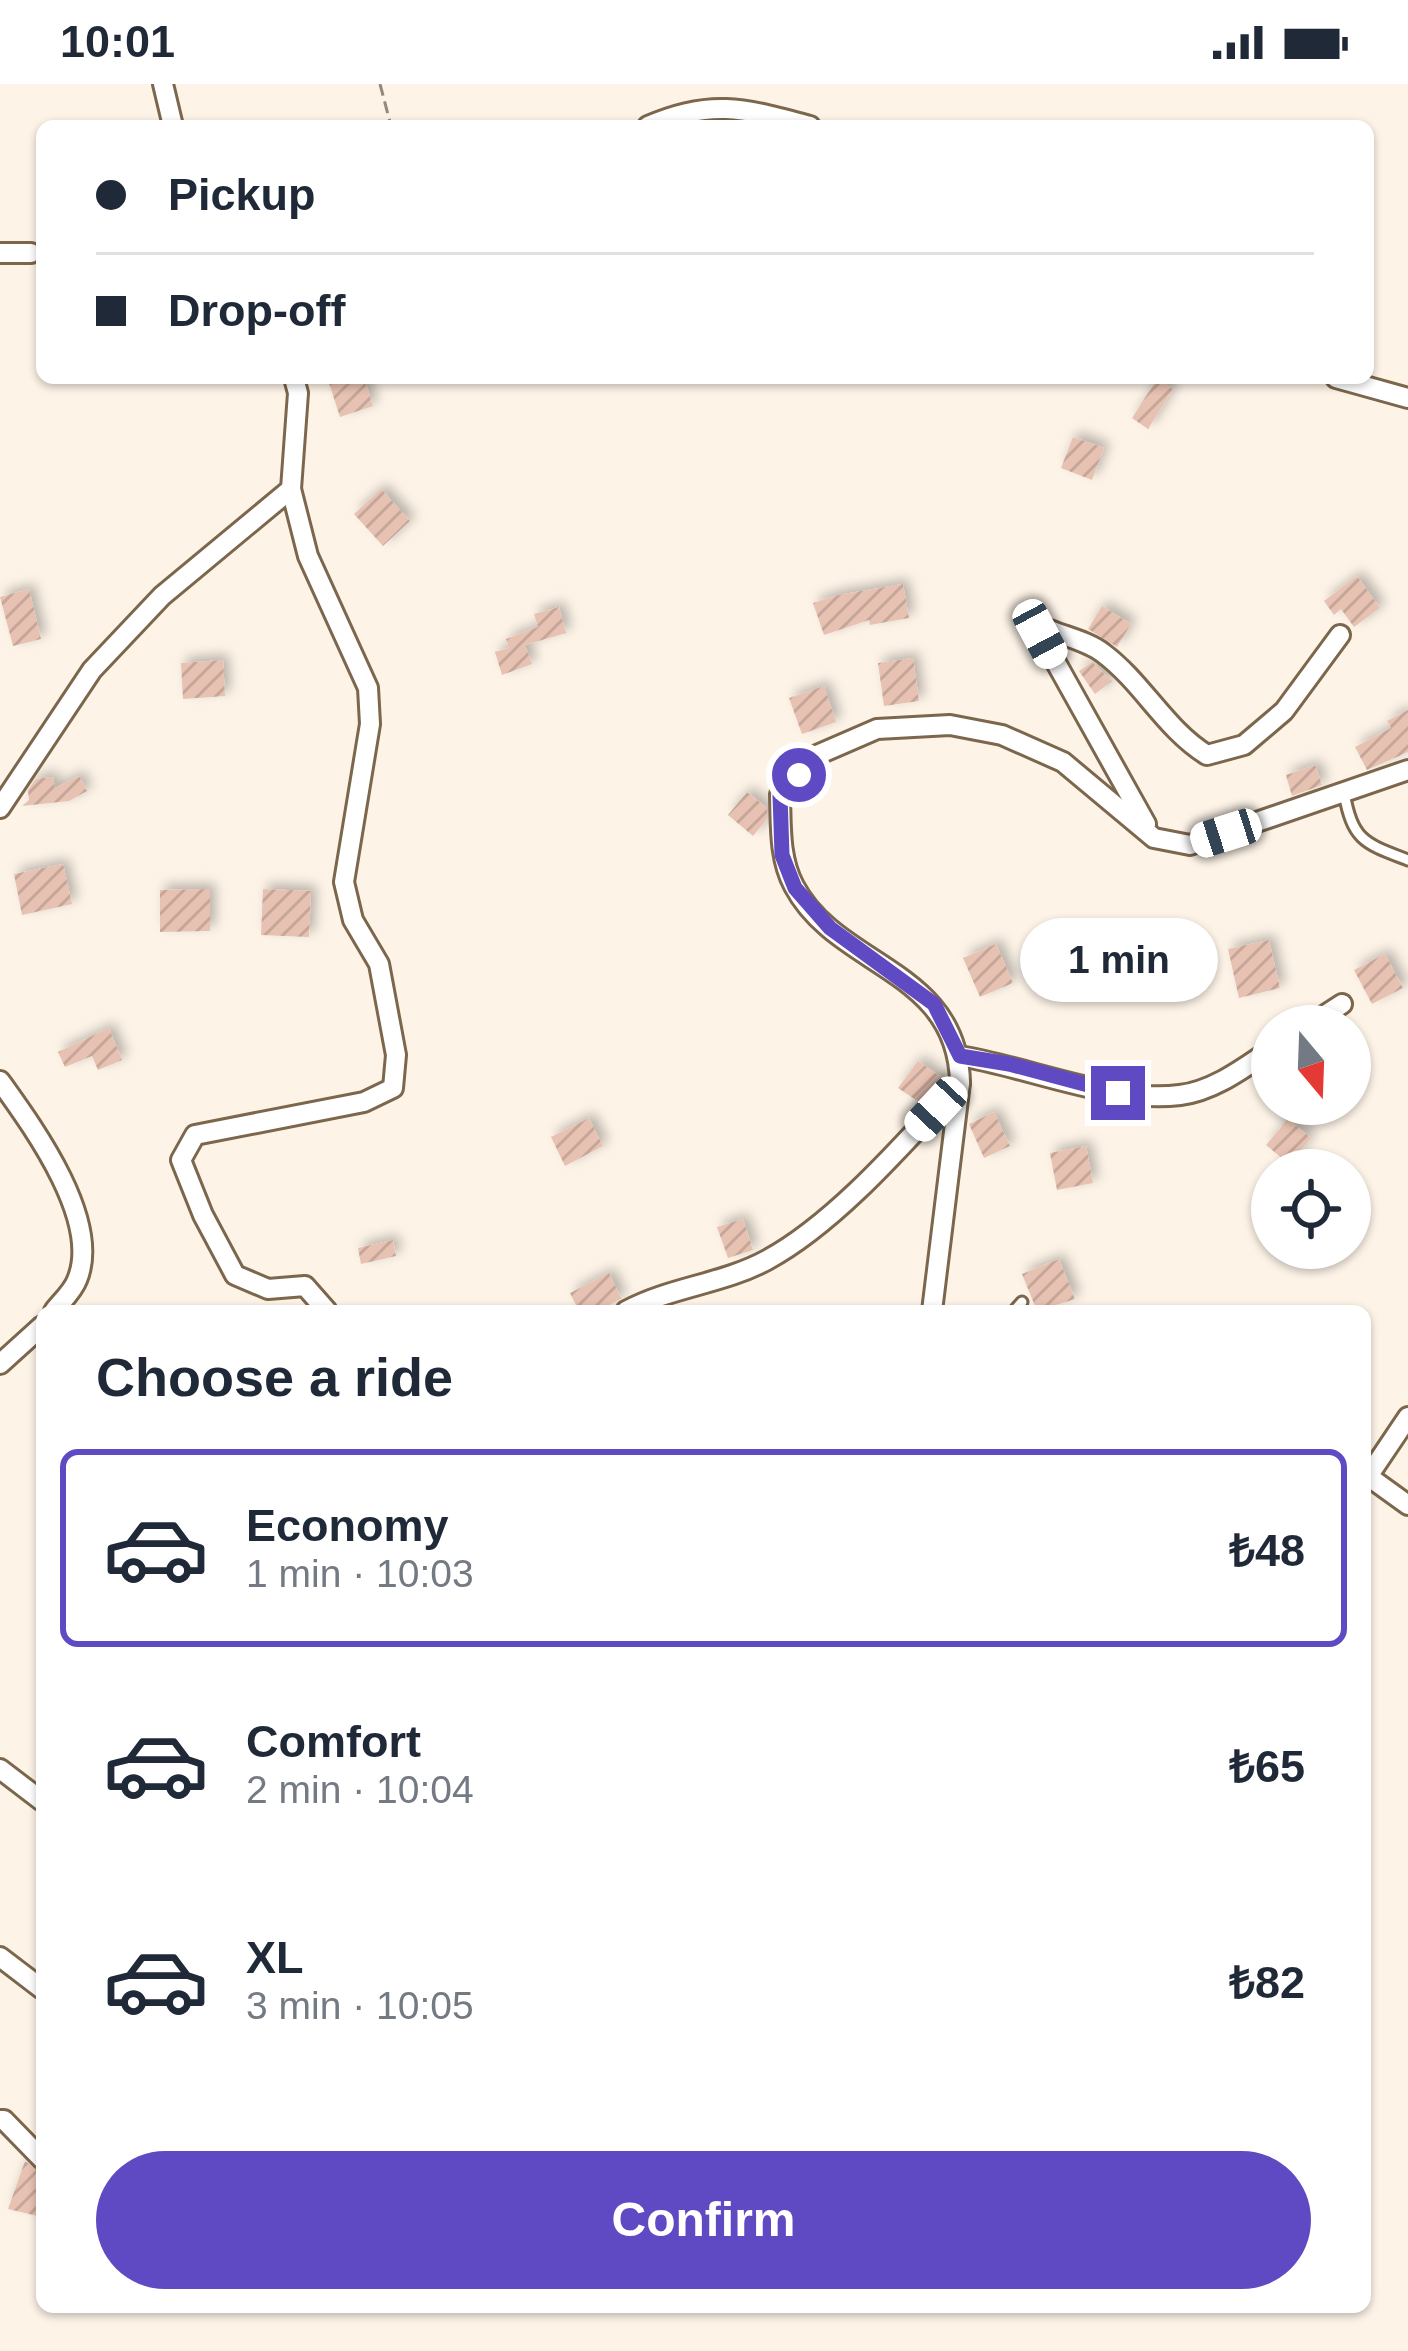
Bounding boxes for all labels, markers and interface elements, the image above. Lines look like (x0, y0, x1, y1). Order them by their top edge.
text: 10:01 (60, 16, 175, 67)
text: Pickup (168, 169, 316, 220)
text: Drop-off (168, 285, 345, 336)
car (1007, 594, 1073, 674)
route start (772, 748, 826, 802)
car (1186, 805, 1266, 861)
callout: 1 min (1019, 919, 1217, 1003)
text: 1 min (1068, 938, 1170, 981)
north arrow (1251, 1005, 1371, 1125)
map controls (1251, 1005, 1371, 1269)
route end (1091, 1066, 1145, 1120)
car (898, 1070, 974, 1148)
button: locate (1251, 1149, 1371, 1269)
text: Choose a ride (96, 1347, 453, 1407)
icon: car (102, 1494, 210, 1602)
text: Economy (246, 1500, 449, 1551)
text: ₺48 (1229, 1525, 1305, 1576)
text: 1 min · 10:03 (246, 1552, 474, 1595)
icon: car (102, 1710, 210, 1818)
text: Comfort (246, 1716, 421, 1767)
text: ₺65 (1229, 1741, 1305, 1792)
text: 2 min · 10:04 (246, 1768, 474, 1811)
icon: car (102, 1926, 210, 2034)
text: XL (246, 1932, 304, 1983)
text: ₺82 (1229, 1957, 1305, 2008)
text: 3 min · 10:05 (246, 1984, 474, 2027)
button: Confirm (96, 2151, 1311, 2289)

